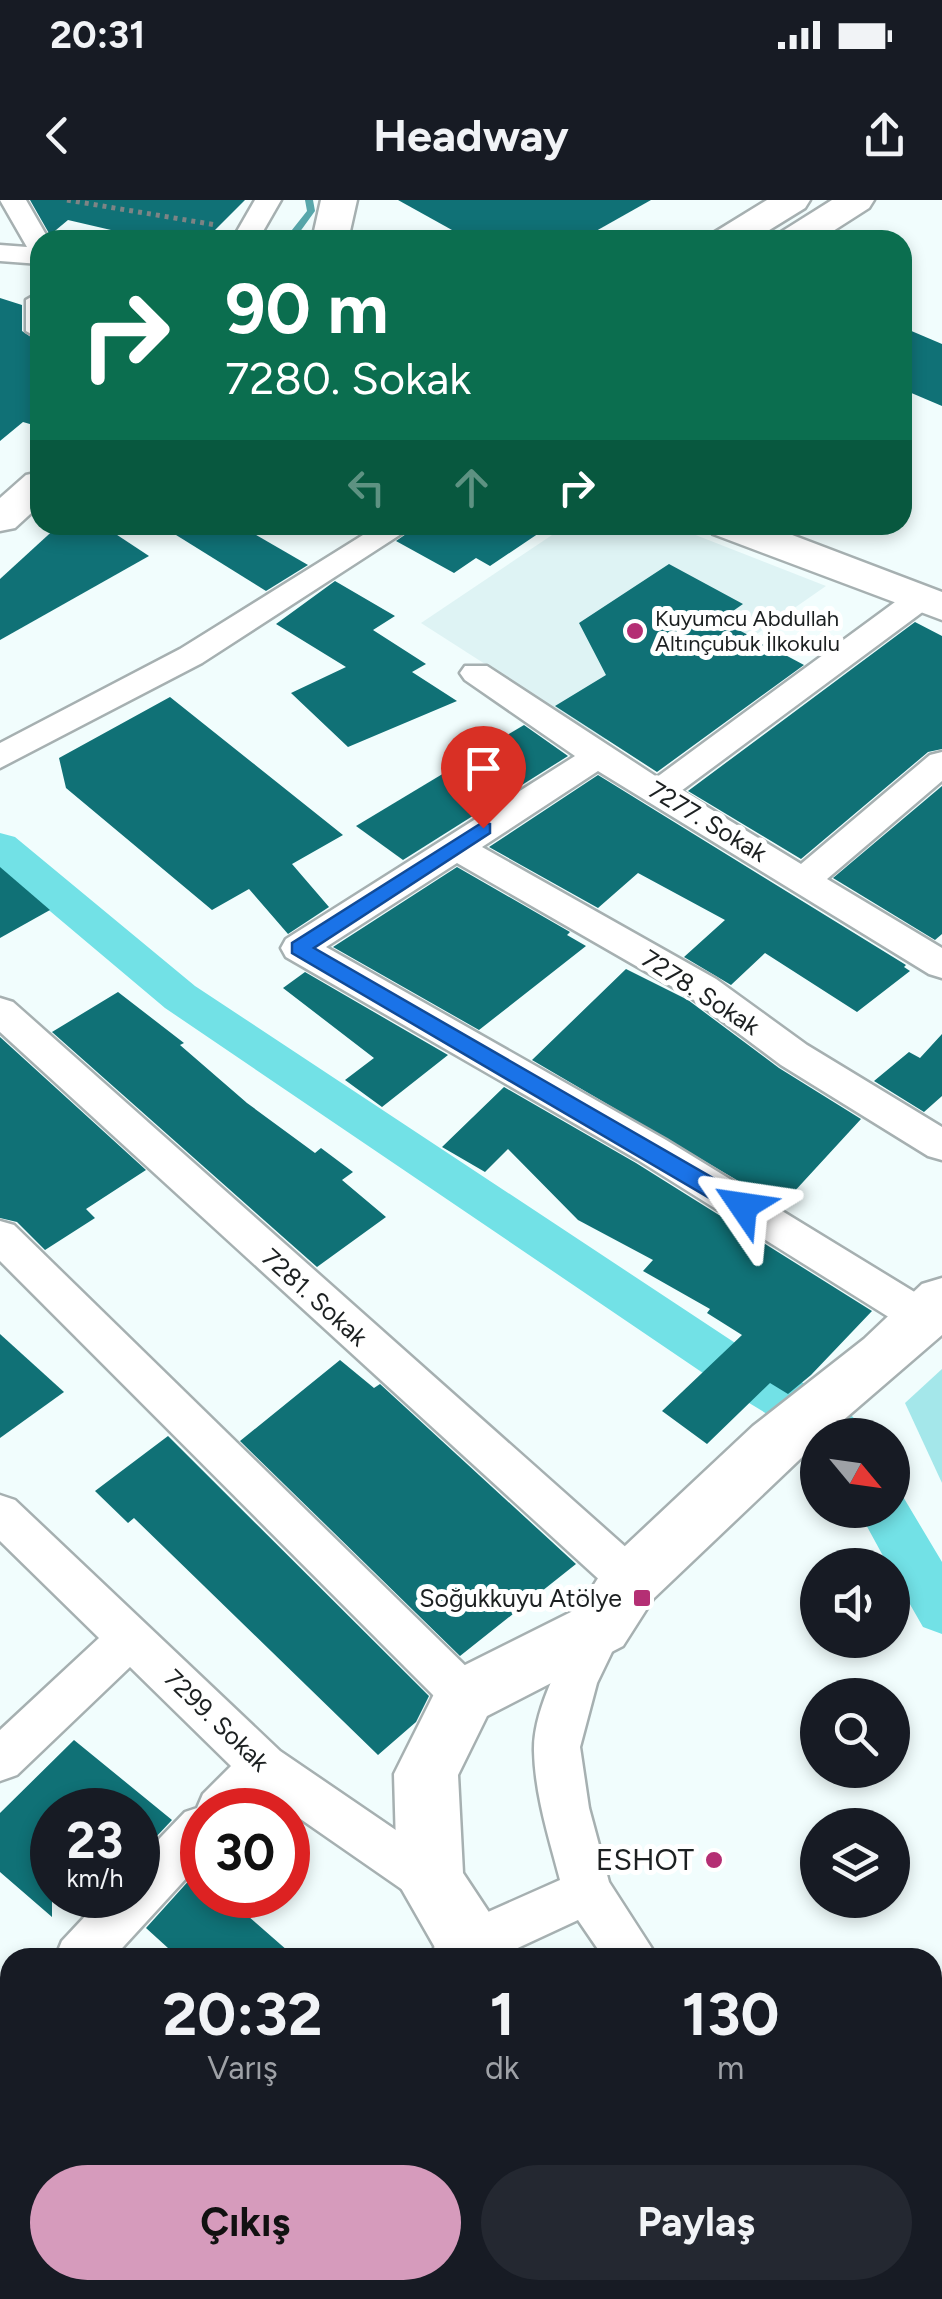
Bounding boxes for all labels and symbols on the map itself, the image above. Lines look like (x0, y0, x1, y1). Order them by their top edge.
place label: Kuyumcu Abdullah Altınçubuk İlkokulu (655, 605, 840, 657)
marker: Kuyumcu Abdullah Altınçubuk İlkokulu (624, 620, 646, 642)
pin (441, 726, 526, 829)
street label: 7277. Sokak (644, 774, 773, 868)
street label: 7278. Sokak (637, 943, 766, 1042)
position arrow (691, 1154, 795, 1258)
street label: 7281. Sokak (256, 1242, 374, 1353)
north arrow (800, 1418, 910, 1528)
place label: Soğukkuyu Atölye (419, 1583, 622, 1613)
marker: Soğukkuyu Atölye (631, 1587, 653, 1609)
street label: 7299. Sokak (159, 1663, 276, 1778)
speed limit sign: 30 (180, 1788, 310, 1918)
place label: ESHOT (596, 1841, 694, 1878)
marker: ESHOT (703, 1849, 725, 1871)

